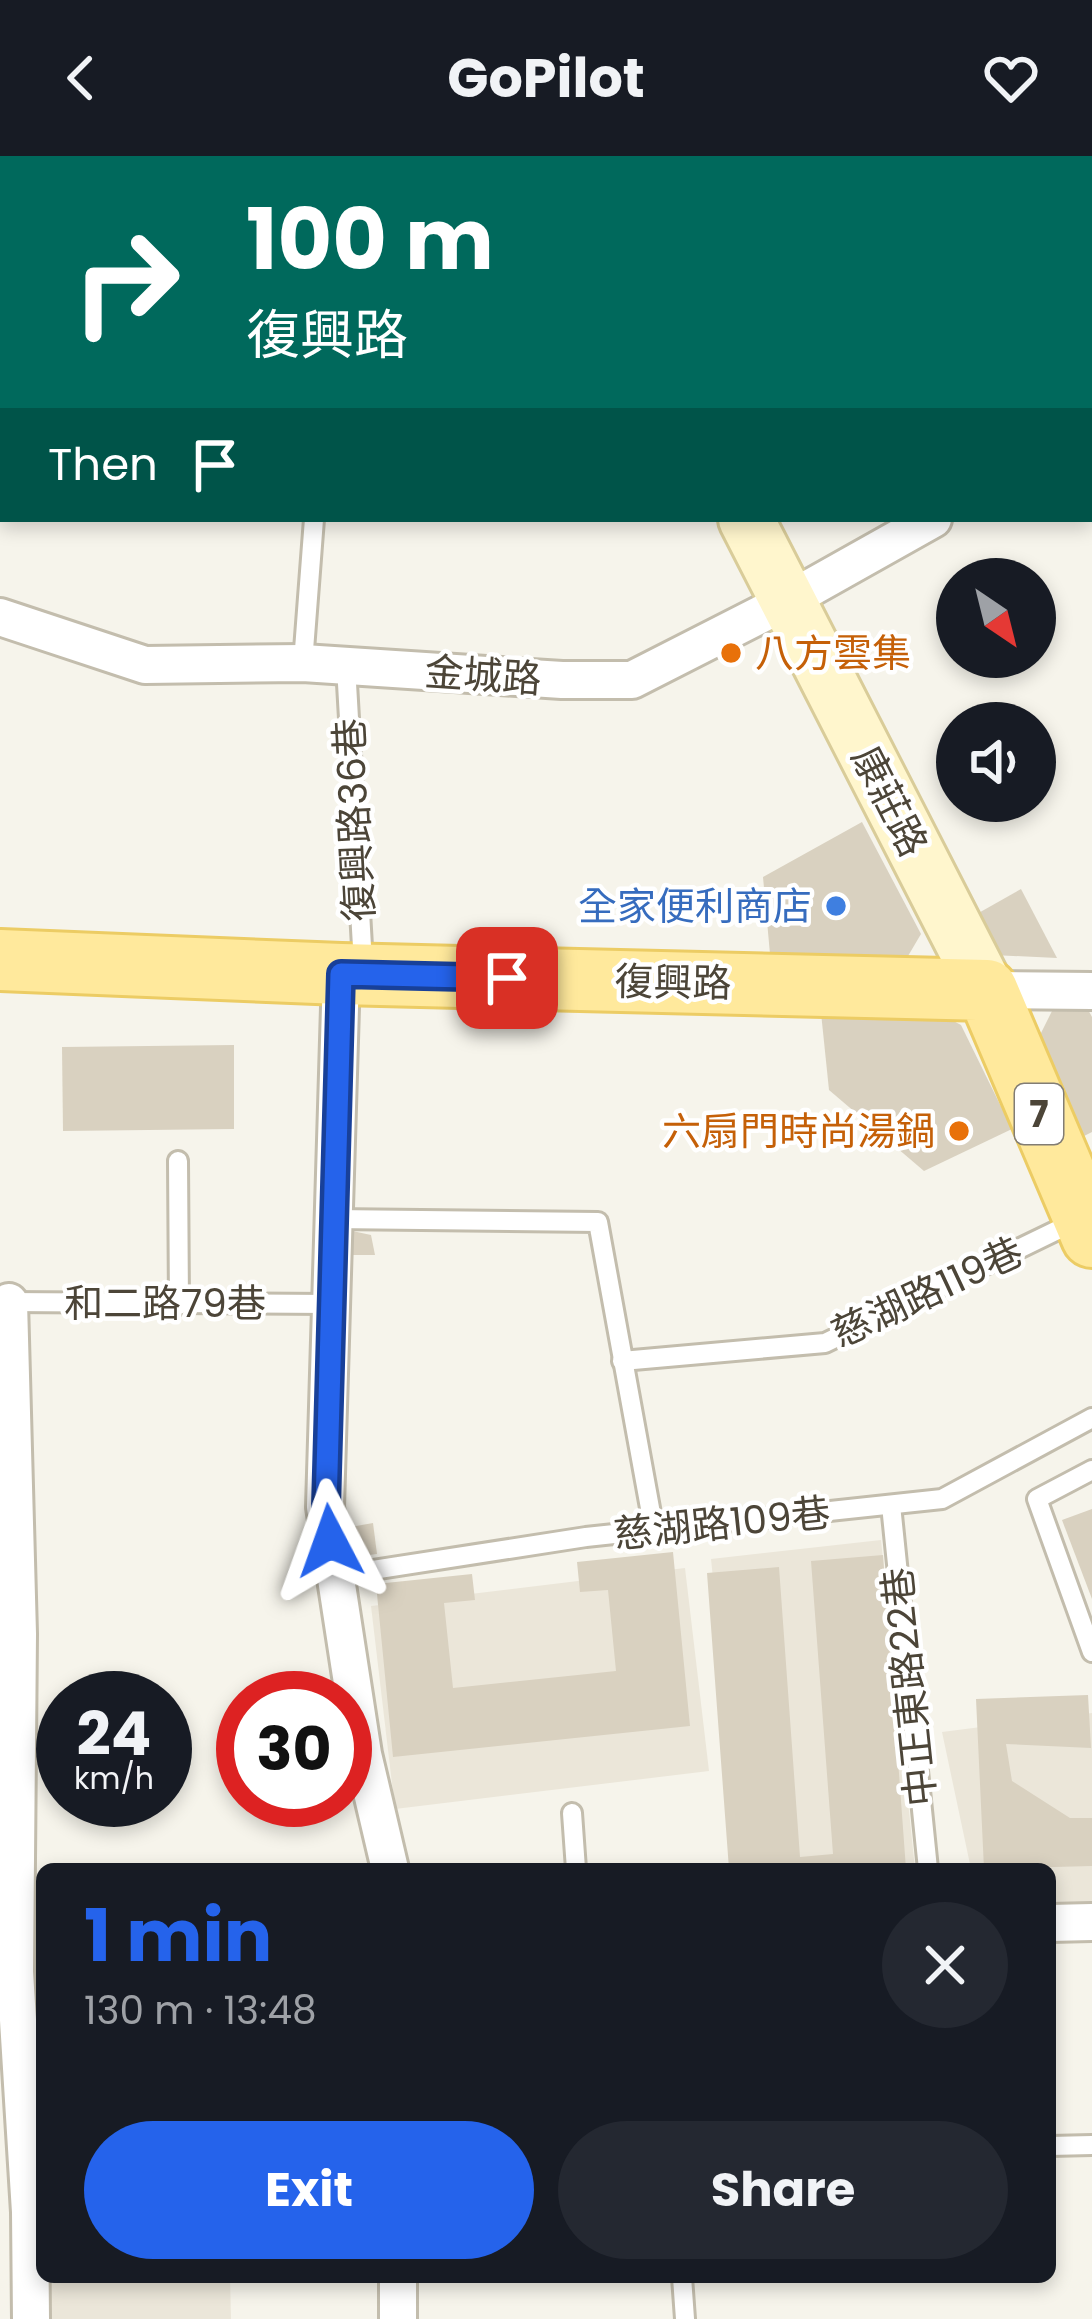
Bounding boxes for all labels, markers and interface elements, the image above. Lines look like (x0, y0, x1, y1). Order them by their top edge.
text: GoPilot (447, 40, 645, 116)
icon: back (48, 45, 114, 111)
icon: heart (978, 45, 1044, 111)
text: 100 m (246, 181, 494, 298)
icon: right (48, 204, 204, 360)
text: 復興路 (246, 297, 408, 373)
icon: arrive (182, 432, 248, 498)
text: Then (48, 433, 158, 496)
north arrow (936, 558, 1056, 678)
map controls (936, 558, 1056, 822)
place label: 八方雲集 (755, 626, 911, 681)
marker: 八方雲集 (718, 640, 744, 666)
street label: 金城路 (423, 644, 543, 707)
button: sound (936, 702, 1056, 822)
street label: 復興路36巷 (322, 717, 387, 923)
street label: 康莊路 (838, 737, 941, 866)
place label: 全家便利商店 (578, 879, 812, 934)
marker: 全家便利商店 (823, 893, 849, 919)
pin (456, 927, 558, 1029)
icon: arrive (474, 945, 540, 1011)
street label: 復興路 (614, 954, 732, 1011)
road number: 7 (1015, 1084, 1063, 1144)
place label: 六扇門時尚湯鍋 (662, 1104, 935, 1159)
marker: 六扇門時尚湯鍋 (946, 1118, 972, 1144)
street label: 慈湖路119巷 (822, 1224, 1032, 1361)
street label: 和二路79巷 (64, 1276, 266, 1331)
position arrow (267, 1478, 393, 1604)
street label: 慈湖路109巷 (611, 1485, 833, 1562)
street label: 中正東路22巷 (870, 1565, 949, 1809)
speed limit sign: 30 (216, 1671, 372, 1827)
text: 24 (77, 1692, 151, 1776)
text: km/h (74, 1757, 154, 1800)
text: 1 min (84, 1885, 272, 1986)
button: close (882, 1902, 1008, 2028)
text: 130 m · 13:48 (84, 1983, 317, 2038)
button: Exit (84, 2121, 534, 2259)
button: Share (558, 2121, 1008, 2259)

